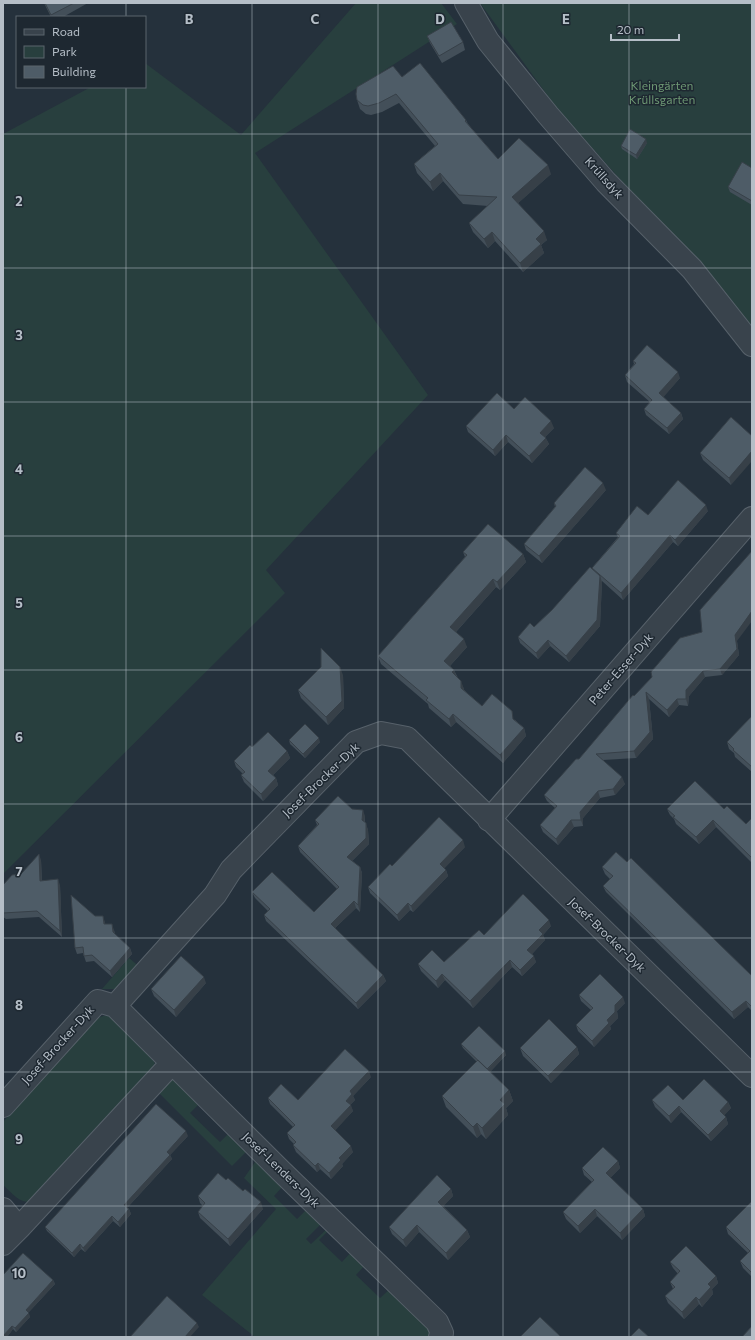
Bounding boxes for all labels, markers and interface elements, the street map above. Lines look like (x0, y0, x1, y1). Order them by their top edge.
text: B (185, 11, 194, 27)
text: C (311, 11, 320, 27)
text: D (435, 11, 445, 27)
text: E (562, 11, 570, 27)
legend (16, 16, 146, 88)
scale bar (611, 16, 679, 42)
text: 20 m (617, 22, 644, 36)
text: Road (52, 24, 80, 38)
text: Park (52, 44, 78, 58)
text: Building (52, 64, 96, 78)
park label: Kleingärten Krüllsgarten (629, 78, 695, 106)
street label: Krüllsdyk (583, 154, 627, 201)
text: 2 (15, 193, 23, 209)
text: 3 (15, 327, 23, 343)
text: 4 (15, 461, 23, 477)
text: 5 (15, 595, 23, 611)
street label: Peter-Esser-Dyk (585, 629, 655, 707)
text: 6 (15, 729, 23, 745)
street label: Josef-Brocker-Dyk (279, 739, 363, 820)
text: 7 (15, 863, 23, 879)
street label: Josef-Brocker-Dyk (566, 894, 649, 976)
text: 8 (15, 997, 23, 1013)
street label: Josef-Brocker-Dyk (18, 1002, 97, 1087)
street label: Josef-Lenders-Dyk (240, 1129, 324, 1211)
text: 9 (15, 1131, 23, 1147)
text: 10 (12, 1265, 27, 1281)

